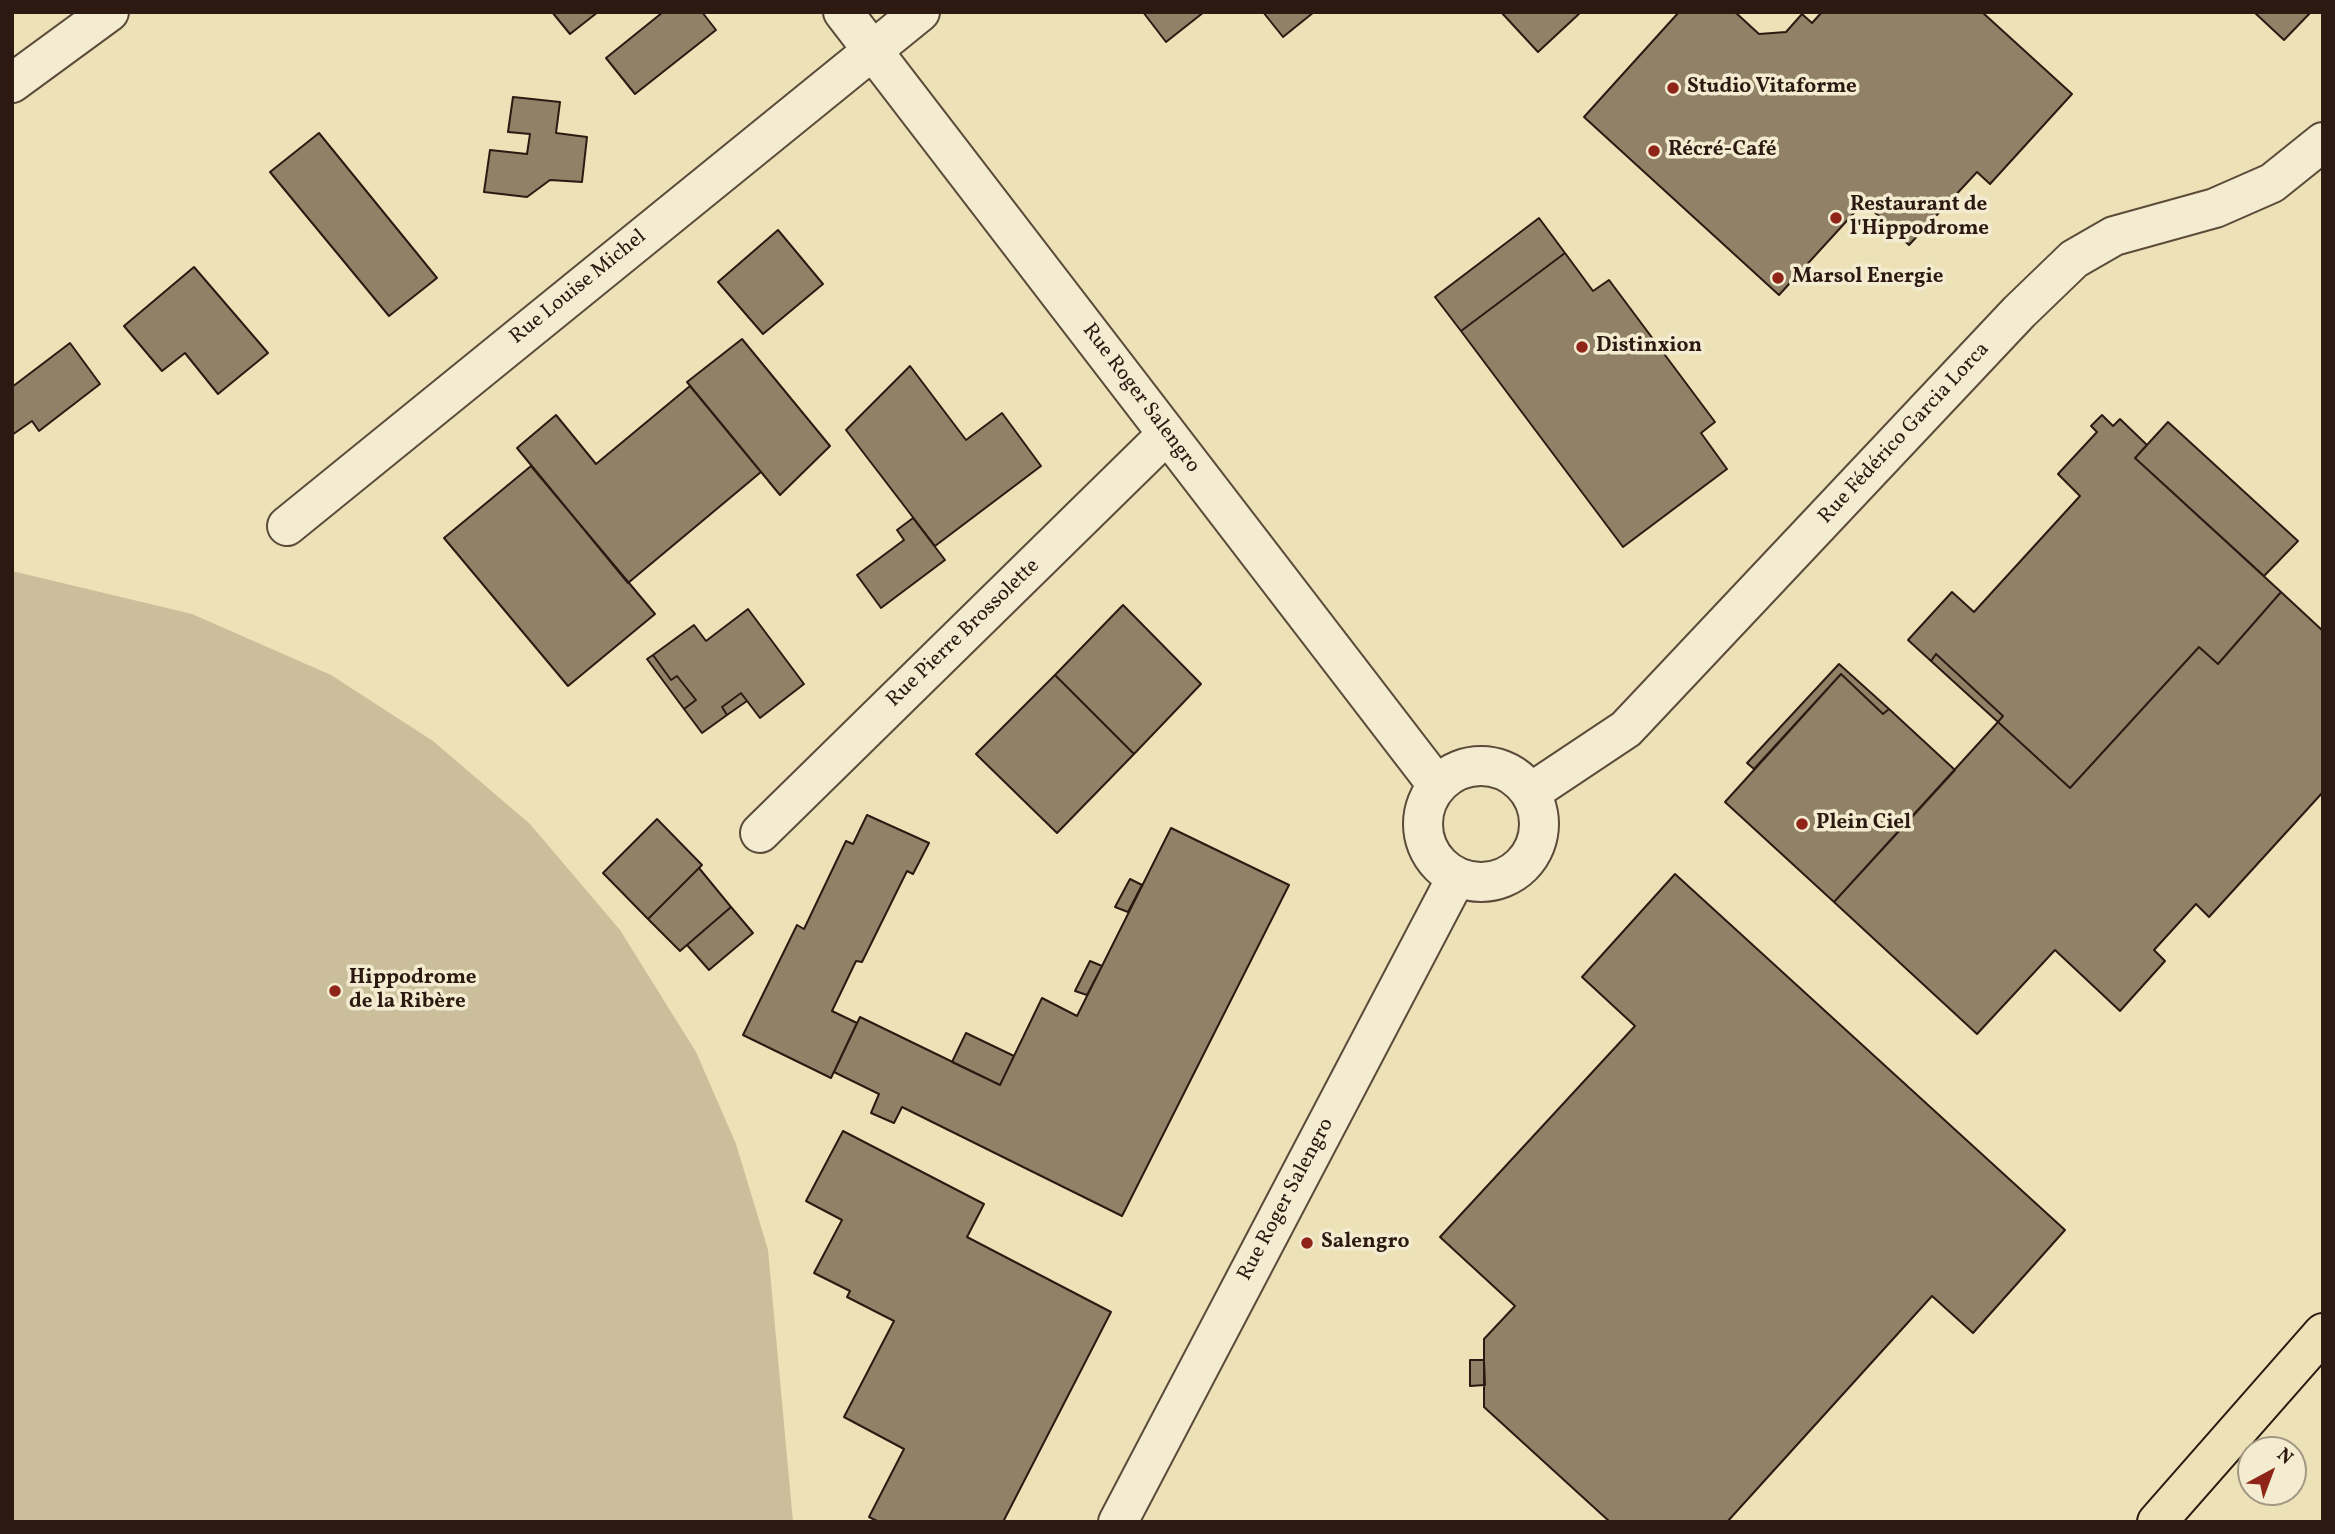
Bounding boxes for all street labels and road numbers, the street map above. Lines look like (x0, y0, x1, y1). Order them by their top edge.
street label: Rue Louise Michel (506, 225, 652, 351)
street label: Rue Roger Salengro (1076, 319, 1204, 479)
street label: Rue Fédérico Garcia Lorca (1814, 338, 1996, 530)
street label: Rue Pierre Brossolette (882, 554, 1046, 714)
street label: Rue Roger Salengro (1233, 1114, 1341, 1286)

